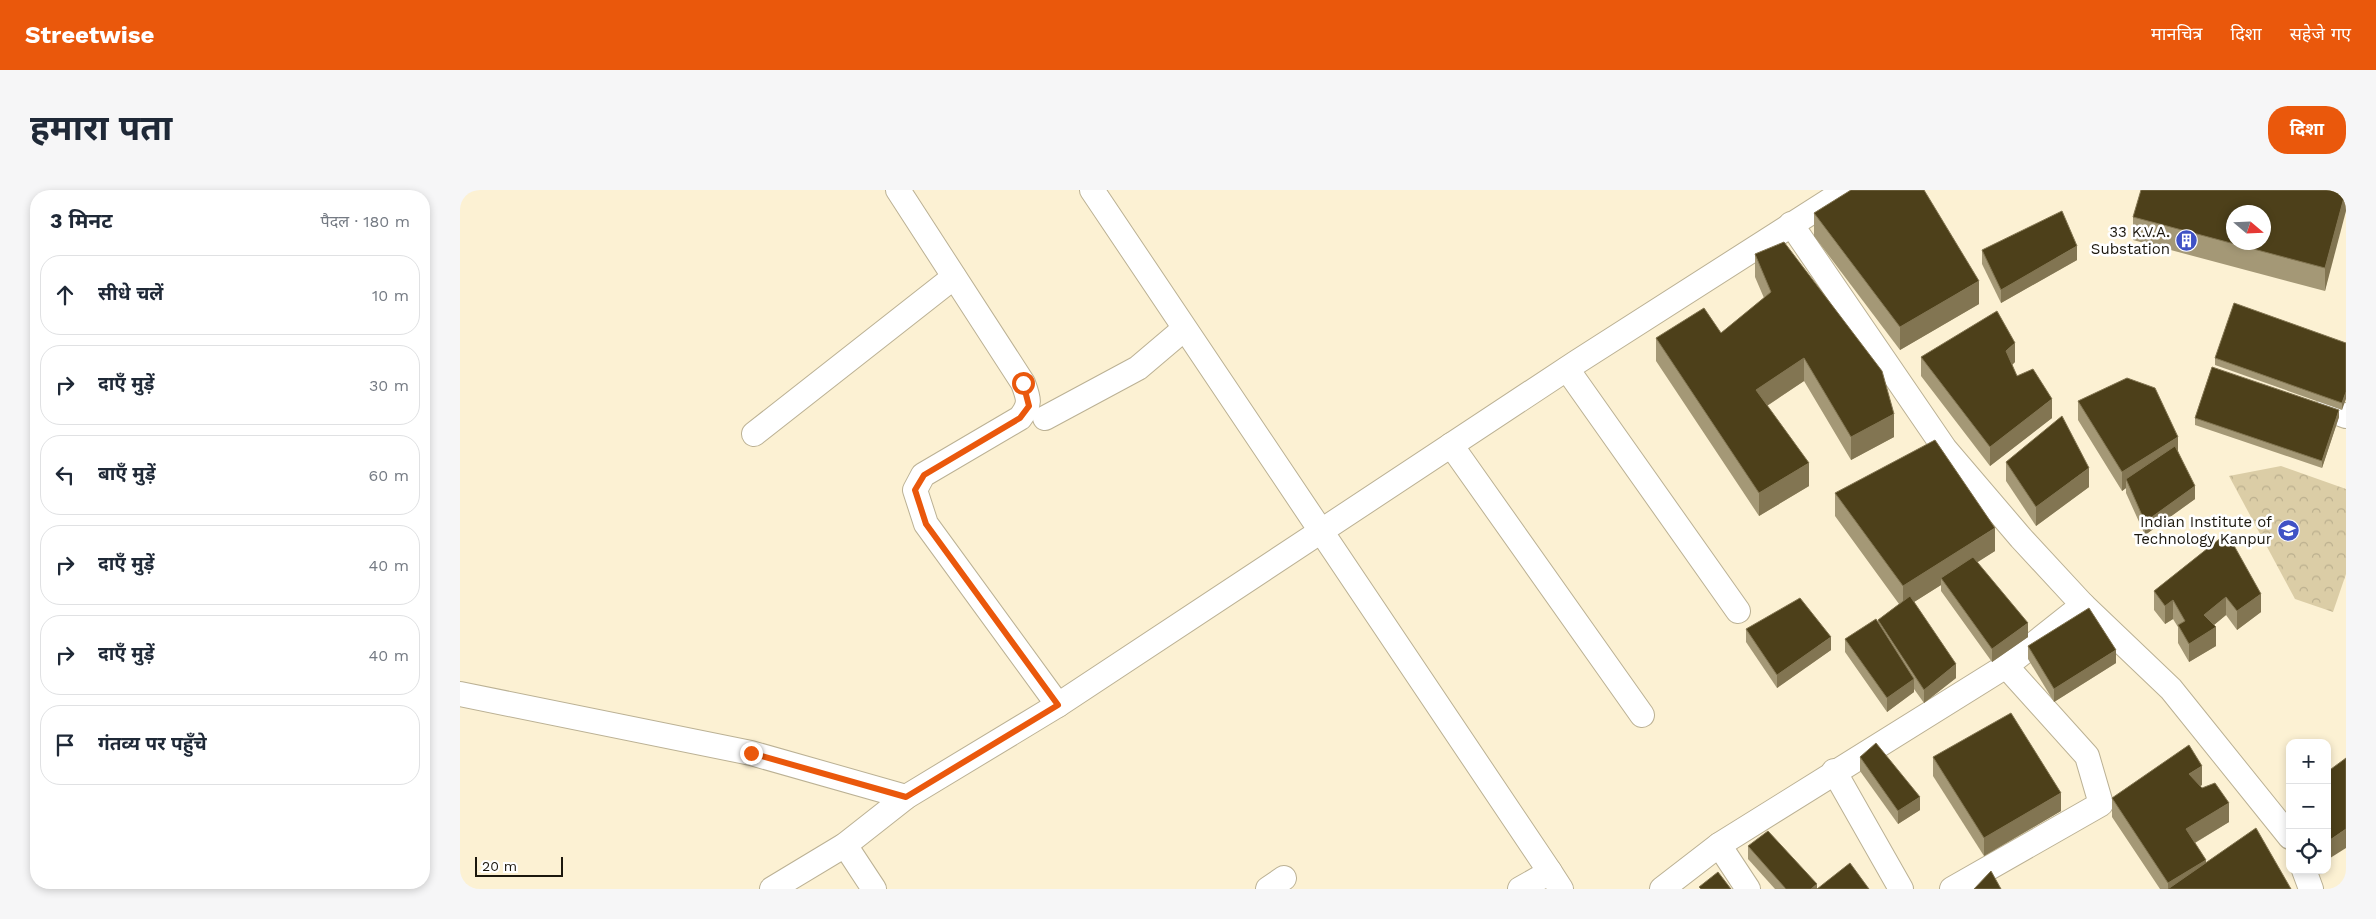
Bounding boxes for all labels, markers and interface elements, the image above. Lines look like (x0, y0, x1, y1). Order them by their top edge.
text: Streetwise (25, 21, 154, 49)
text: मानचित्र (2151, 23, 2203, 44)
text: दिशा (2231, 23, 2262, 44)
text: सहेजे गए (2290, 23, 2351, 44)
button: दिशा (2268, 106, 2346, 154)
text: हमारा पता (30, 107, 172, 149)
north arrow (2226, 205, 2271, 250)
text: 3 मिनट (50, 208, 113, 233)
text: पैदल · 180 m (321, 212, 410, 231)
place label: 33 K.V.A. Substation (2091, 223, 2170, 258)
building icon: 33 K.V.A. Substation (2174, 229, 2198, 253)
icon: ahead (51, 281, 79, 309)
text: सीधे चलें (98, 282, 163, 305)
text: 10 m (372, 286, 409, 305)
icon: right (51, 371, 79, 399)
text: दाएँ मुड़ें (98, 372, 154, 395)
route start (1012, 372, 1035, 395)
text: 30 m (369, 376, 409, 395)
icon: left (51, 461, 79, 489)
text: बाएँ मुड़ें (98, 462, 156, 485)
text: 60 m (369, 466, 409, 485)
place label: Indian Institute of Technology Kanpur (2134, 513, 2272, 548)
school or university icon: Indian Institute of Technology Kanpur (2276, 519, 2300, 543)
icon: right (51, 551, 79, 579)
text: दाएँ मुड़ें (98, 552, 154, 575)
text: 40 m (369, 556, 409, 575)
icon: right (51, 641, 79, 669)
text: दाएँ मुड़ें (98, 642, 154, 665)
text: 40 m (369, 646, 409, 665)
icon: arrive (51, 731, 79, 759)
text: गंतव्य पर पहुँचे (98, 732, 207, 755)
map controls (2286, 739, 2331, 874)
button: + (2286, 739, 2331, 784)
route end (740, 742, 763, 765)
button: − (2286, 784, 2331, 829)
button: locate (2286, 829, 2331, 874)
scale bar (475, 854, 562, 877)
text: 20 m (482, 858, 517, 874)

